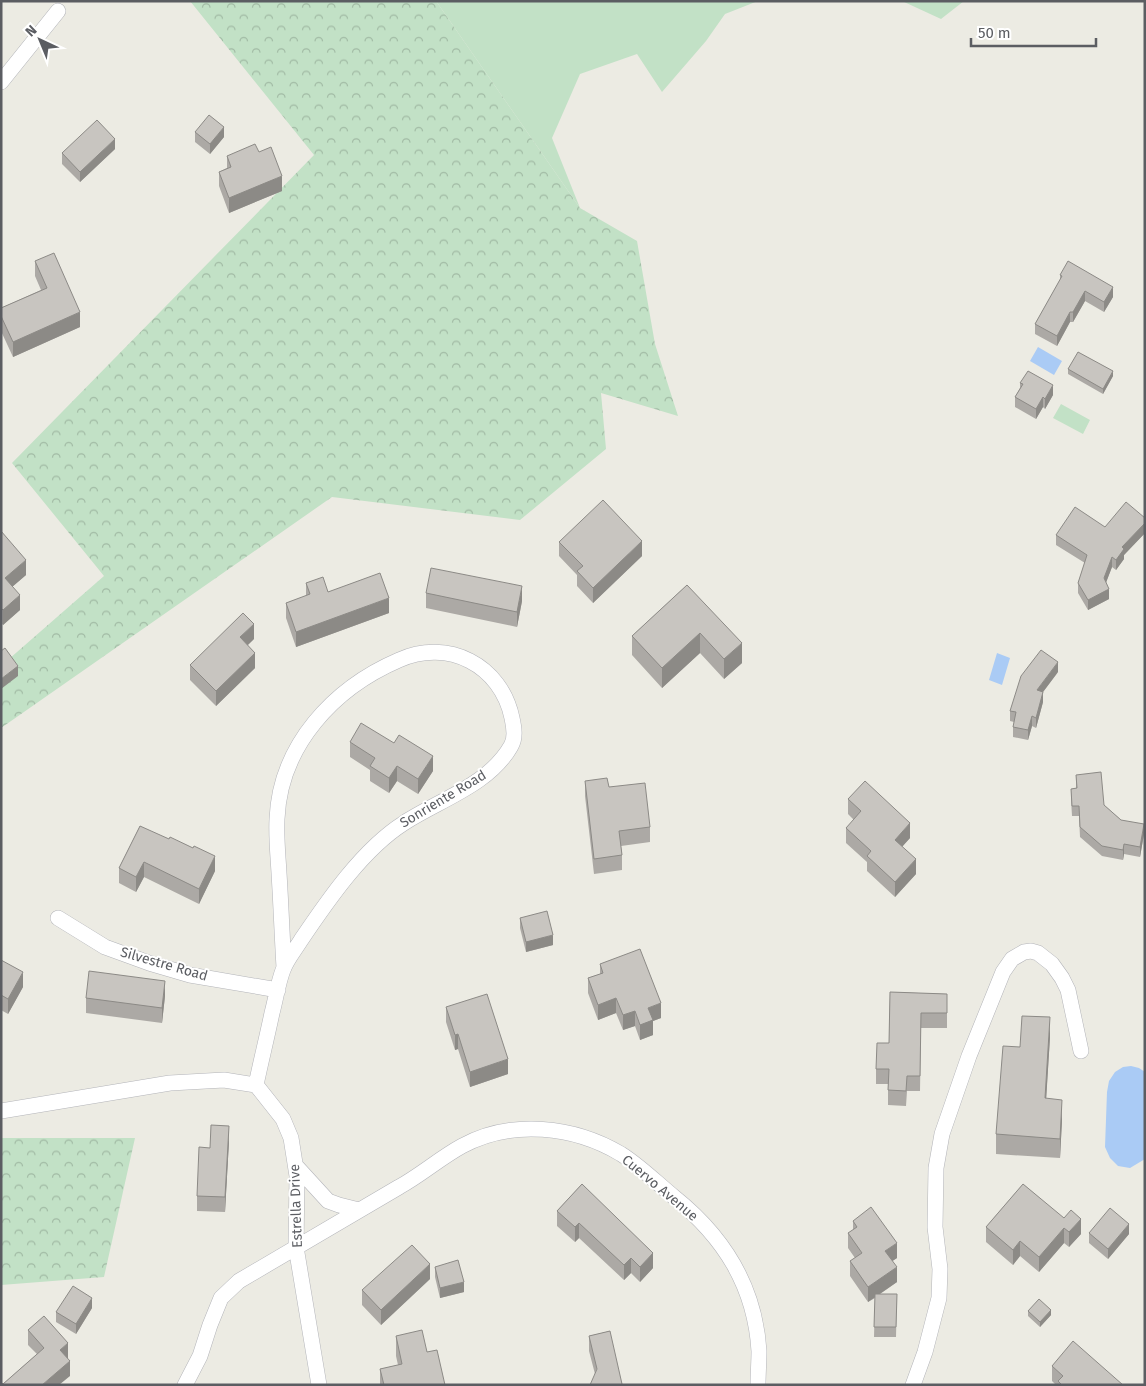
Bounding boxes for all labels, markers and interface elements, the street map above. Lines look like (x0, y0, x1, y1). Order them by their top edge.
north arrow (15, 15, 65, 65)
scale bar (971, 15, 1096, 47)
text: N (22, 22, 41, 40)
text: 50 m (978, 24, 1011, 42)
street label: Sonriente Road (397, 767, 489, 831)
street label: Silvestre Road (118, 943, 210, 985)
street label: Cuervo Avenue (619, 1151, 701, 1225)
street label: Estrella Drive (286, 1164, 306, 1248)

